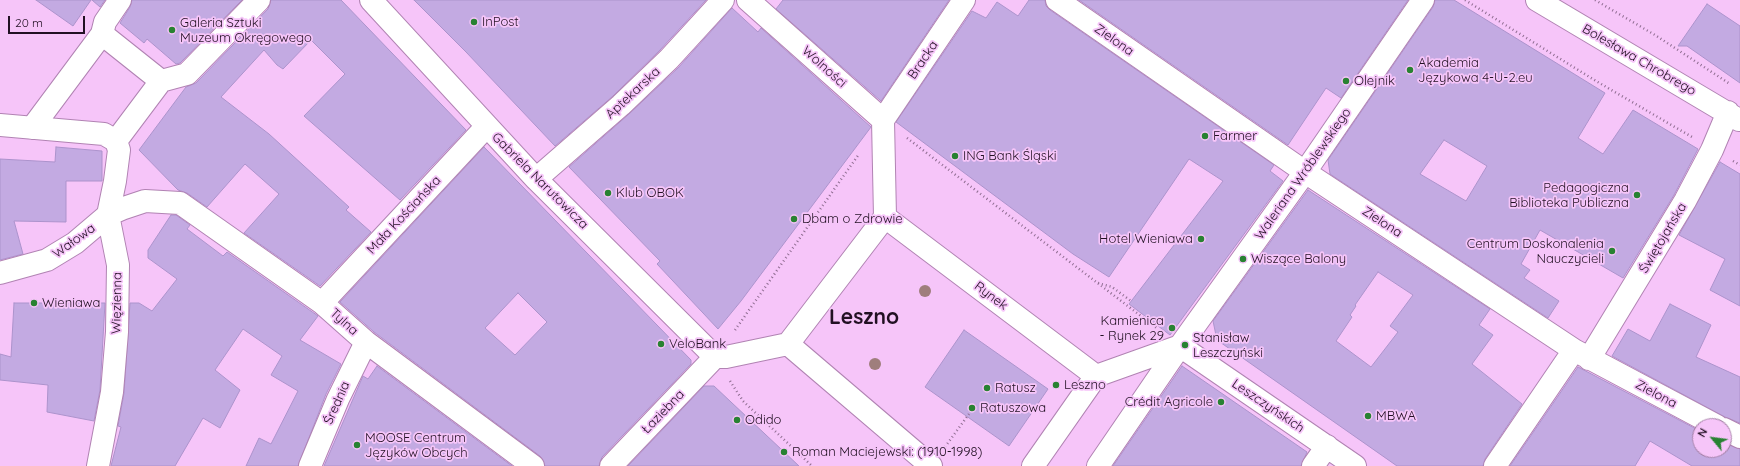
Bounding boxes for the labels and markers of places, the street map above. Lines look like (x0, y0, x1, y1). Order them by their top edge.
place label: InPost (482, 14, 519, 30)
place label: Galeria Sztuki Muzeum Okręgowego (180, 15, 312, 46)
marker: InPost (469, 17, 479, 27)
marker: Galeria Sztuki Muzeum Okręgowego (167, 25, 177, 35)
place label: Akademia Językowa 4-U-2.eu (1418, 55, 1533, 86)
marker: Akademia Językowa 4-U-2.eu (1405, 65, 1415, 75)
place label: Olejnik (1354, 73, 1395, 89)
marker: Olejnik (1341, 76, 1351, 86)
place label: Farmer (1213, 128, 1257, 144)
marker: Farmer (1200, 131, 1210, 141)
place label: ING Bank Śląski (963, 148, 1057, 164)
marker: ING Bank Śląski (950, 151, 960, 161)
place label: Pedagogiczna Biblioteka Publiczna (1509, 180, 1629, 211)
place label: Klub OBOK (616, 185, 684, 201)
marker: Klub OBOK (603, 188, 613, 198)
marker: Pedagogiczna Biblioteka Publiczna (1632, 190, 1642, 200)
place label: Dbam o Zdrowie (802, 211, 903, 227)
marker: Dbam o Zdrowie (789, 214, 799, 224)
place label: Hotel Wieniawa (1099, 231, 1193, 247)
marker: Hotel Wieniawa (1196, 234, 1206, 244)
place label: Centrum Doskonalenia Nauczycieli (1467, 236, 1604, 267)
marker: Centrum Doskonalenia Nauczycieli (1607, 246, 1617, 256)
place label: Wiszące Balony (1251, 251, 1346, 267)
marker: Wiszące Balony (1238, 254, 1248, 264)
place label: Wieniawa (42, 295, 100, 311)
marker: Wieniawa (29, 298, 39, 308)
place label: Kamienica - Rynek 29 (1099, 313, 1164, 344)
marker: Kamienica - Rynek 29 (1167, 323, 1177, 333)
place label: Stanisław Leszczyński (1193, 330, 1263, 361)
place label: VeloBank (669, 336, 726, 352)
marker: VeloBank (656, 339, 666, 349)
marker: Stanisław Leszczyński (1180, 340, 1190, 350)
place label: Leszno (1064, 377, 1106, 393)
place label: Ratusz (995, 380, 1036, 396)
marker: Leszno (1051, 380, 1061, 390)
marker: Ratusz (982, 383, 992, 393)
place label: Crédit Agricole (1125, 394, 1213, 410)
marker: Crédit Agricole (1216, 397, 1226, 407)
place label: Ratuszowa (980, 400, 1046, 416)
marker: Ratuszowa (967, 403, 977, 413)
place label: MBWA (1376, 408, 1416, 424)
marker: MBWA (1363, 411, 1373, 421)
place label: Odido (745, 412, 781, 428)
marker: Odido (732, 415, 742, 425)
place label: MOOSE Centrum Języków Obcych (365, 430, 468, 461)
marker: MOOSE Centrum Języków Obcych (352, 440, 362, 450)
place label: Roman Maciejewski: (1910-1998) (792, 444, 982, 460)
marker: Roman Maciejewski: (1910-1998) (779, 447, 789, 457)

